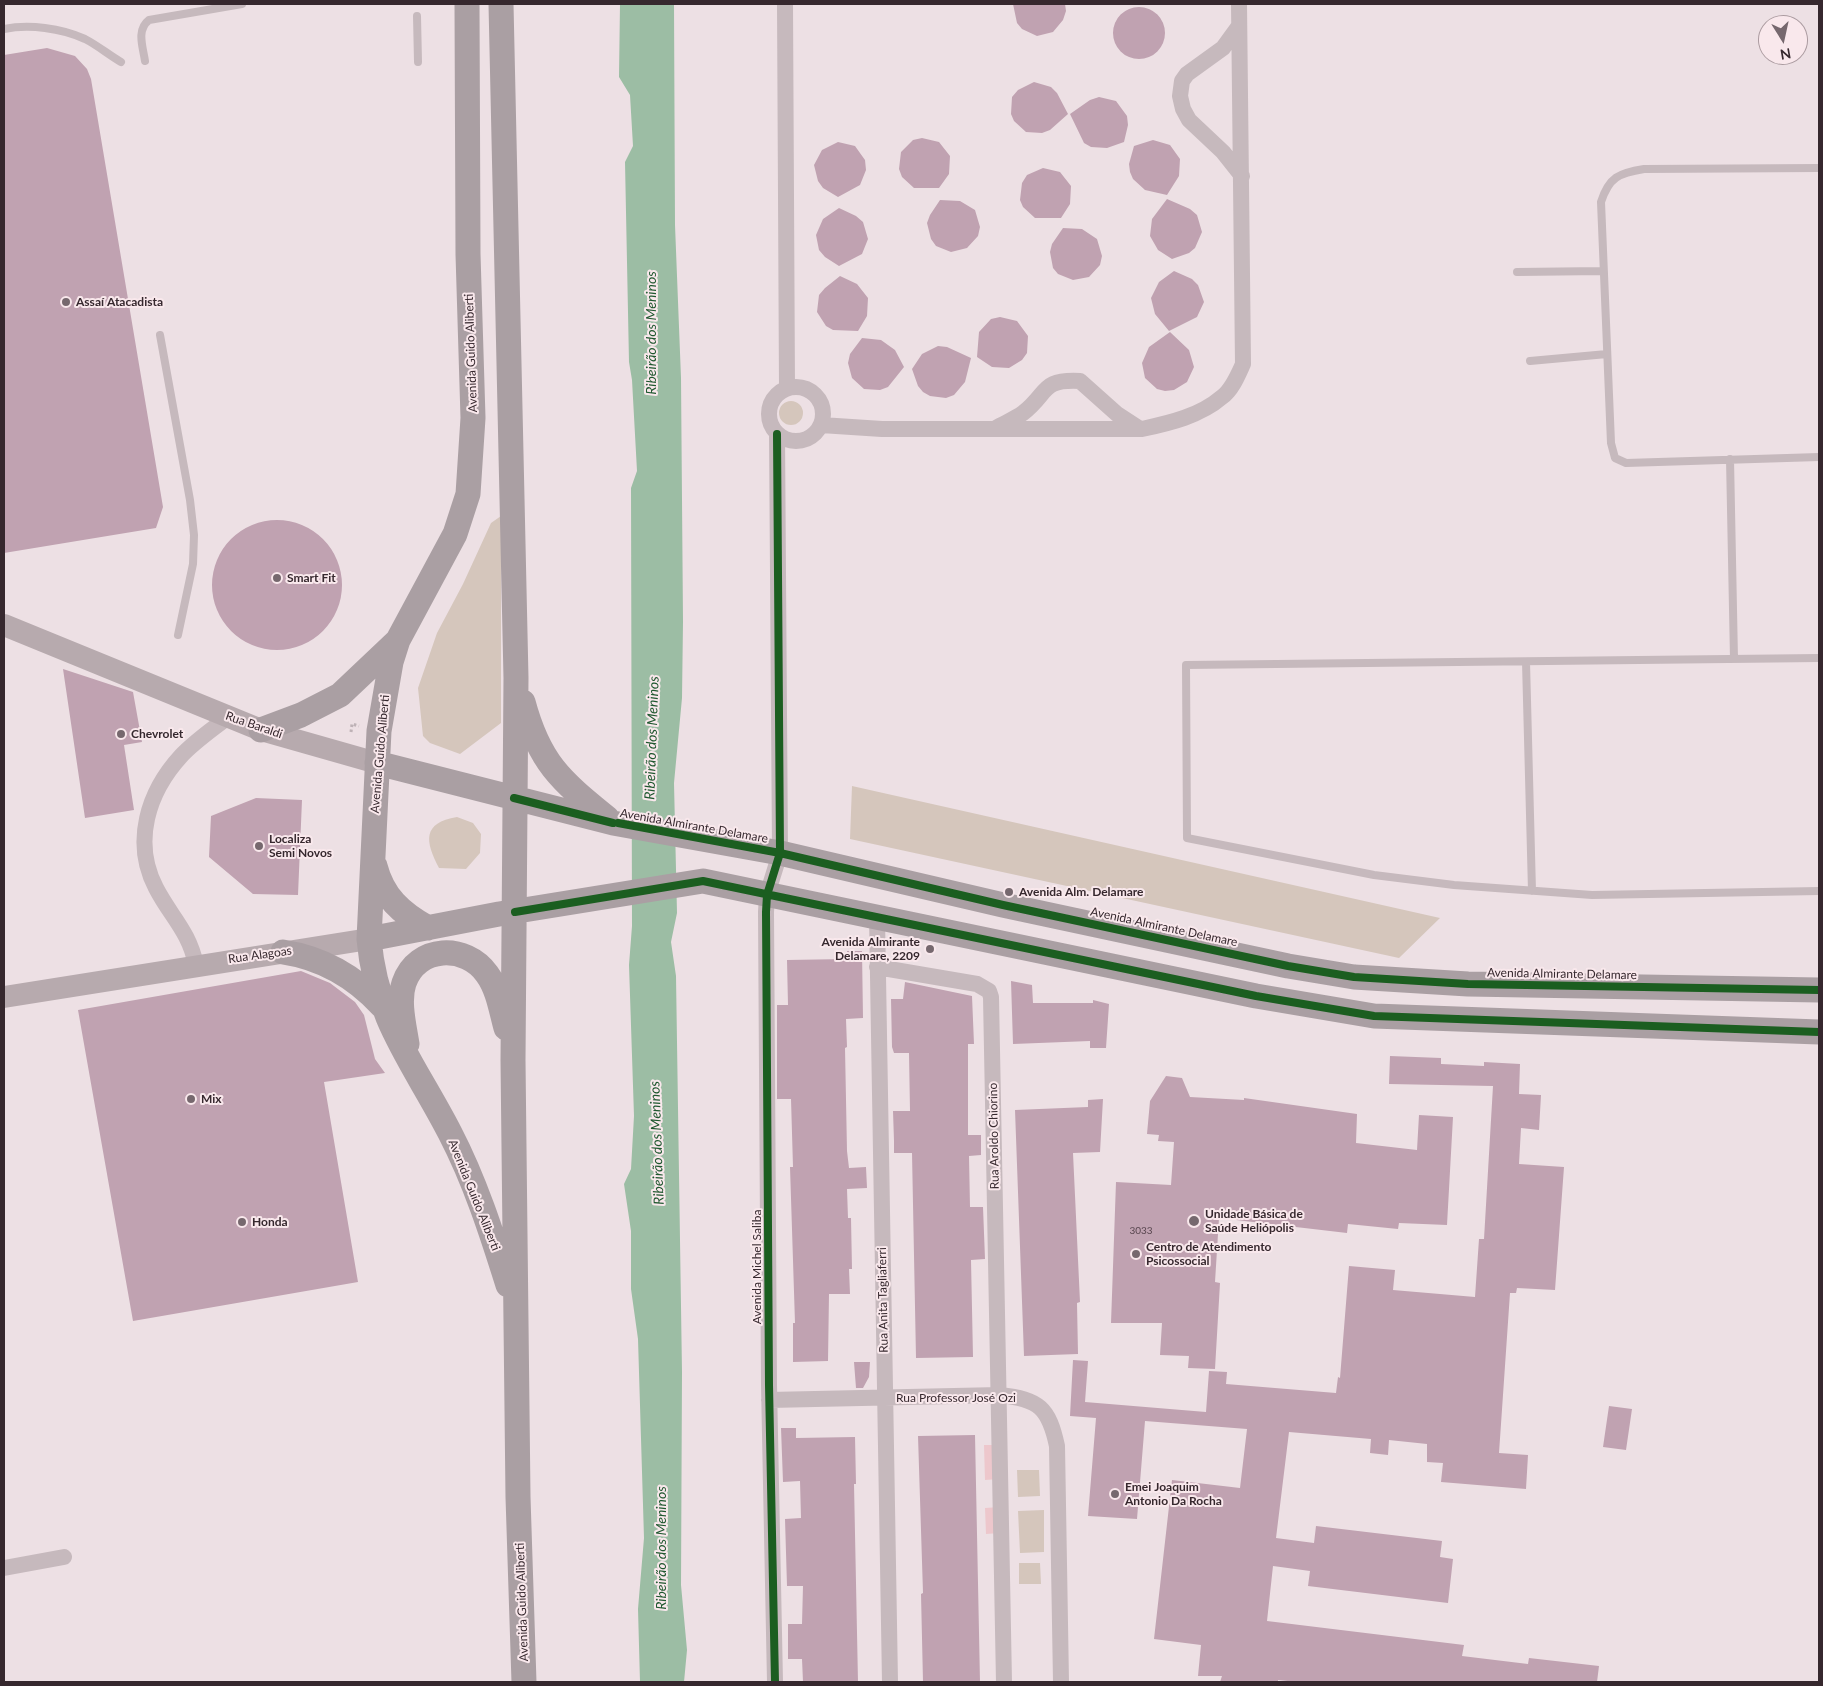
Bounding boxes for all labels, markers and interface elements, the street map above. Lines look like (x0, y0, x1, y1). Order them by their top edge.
north arrow (1758, 15, 1808, 65)
text: N (1779, 45, 1792, 64)
water label: Ribeirão dos Meninos (643, 271, 659, 395)
street label: Avenida Guido Aliberti (462, 293, 480, 413)
place label: Assaí Atacadista (76, 295, 163, 309)
marker: Assaí Atacadista (60, 296, 72, 308)
place label: Smart Fit (287, 571, 336, 585)
marker: Smart Fit (271, 572, 283, 584)
water label: Ribeirão dos Meninos (641, 676, 663, 800)
street label: Avenida Guido Aliberti (368, 694, 392, 814)
street label: Rua Baraldi (224, 709, 284, 741)
place label: Chevrolet (131, 727, 183, 741)
marker: Chevrolet (115, 728, 127, 740)
street label: Avenida Almirante Delamare (619, 806, 769, 846)
place label: Localiza Semi Novos (269, 832, 332, 860)
marker: Localiza Semi Novos (253, 840, 265, 852)
place label: Avenida Alm. Delamare (1019, 885, 1144, 899)
marker: Avenida Alm. Delamare (1003, 886, 1015, 898)
street label: Avenida Almirante Delamare (1089, 904, 1239, 950)
place label: Avenida Almirante Delamare, 2209 (822, 935, 920, 963)
street label: Rua Alagoas (227, 943, 293, 967)
marker: Avenida Almirante Delamare, 2209 (924, 943, 936, 955)
street label: Avenida Almirante Delamare (1487, 965, 1637, 983)
water label: Ribeirão dos Meninos (646, 1081, 668, 1205)
street label: Rua Aroldo Chiorino (986, 1083, 1002, 1189)
place label: Mix (201, 1092, 222, 1106)
marker: Mix (185, 1093, 197, 1105)
street label: Avenida Guido Aliberti (445, 1137, 503, 1253)
place label: Unidade Básica de Saúde Heliópolis (1205, 1207, 1303, 1235)
street label: Avenida Michel Saliba (750, 1210, 764, 1324)
marker: Unidade Básica de Saúde Heliópolis (1187, 1214, 1201, 1228)
place label: Honda (252, 1215, 288, 1229)
marker: Honda (236, 1216, 248, 1228)
house number: 3033 (1129, 1225, 1153, 1237)
place label: Centro de Atendimento Psicossocial (1146, 1240, 1271, 1268)
street label: Rua Anita Tagliaferri (875, 1247, 891, 1353)
marker: Centro de Atendimento Psicossocial (1130, 1248, 1142, 1260)
street label: Rua Professor José Ozi (896, 1391, 1016, 1405)
place label: Emei Joaquim Antonio Da Rocha (1125, 1480, 1222, 1508)
water label: Ribeirão dos Meninos (653, 1486, 669, 1610)
marker: Emei Joaquim Antonio Da Rocha (1109, 1488, 1121, 1500)
street label: Avenida Guido Aliberti (513, 1542, 531, 1662)

